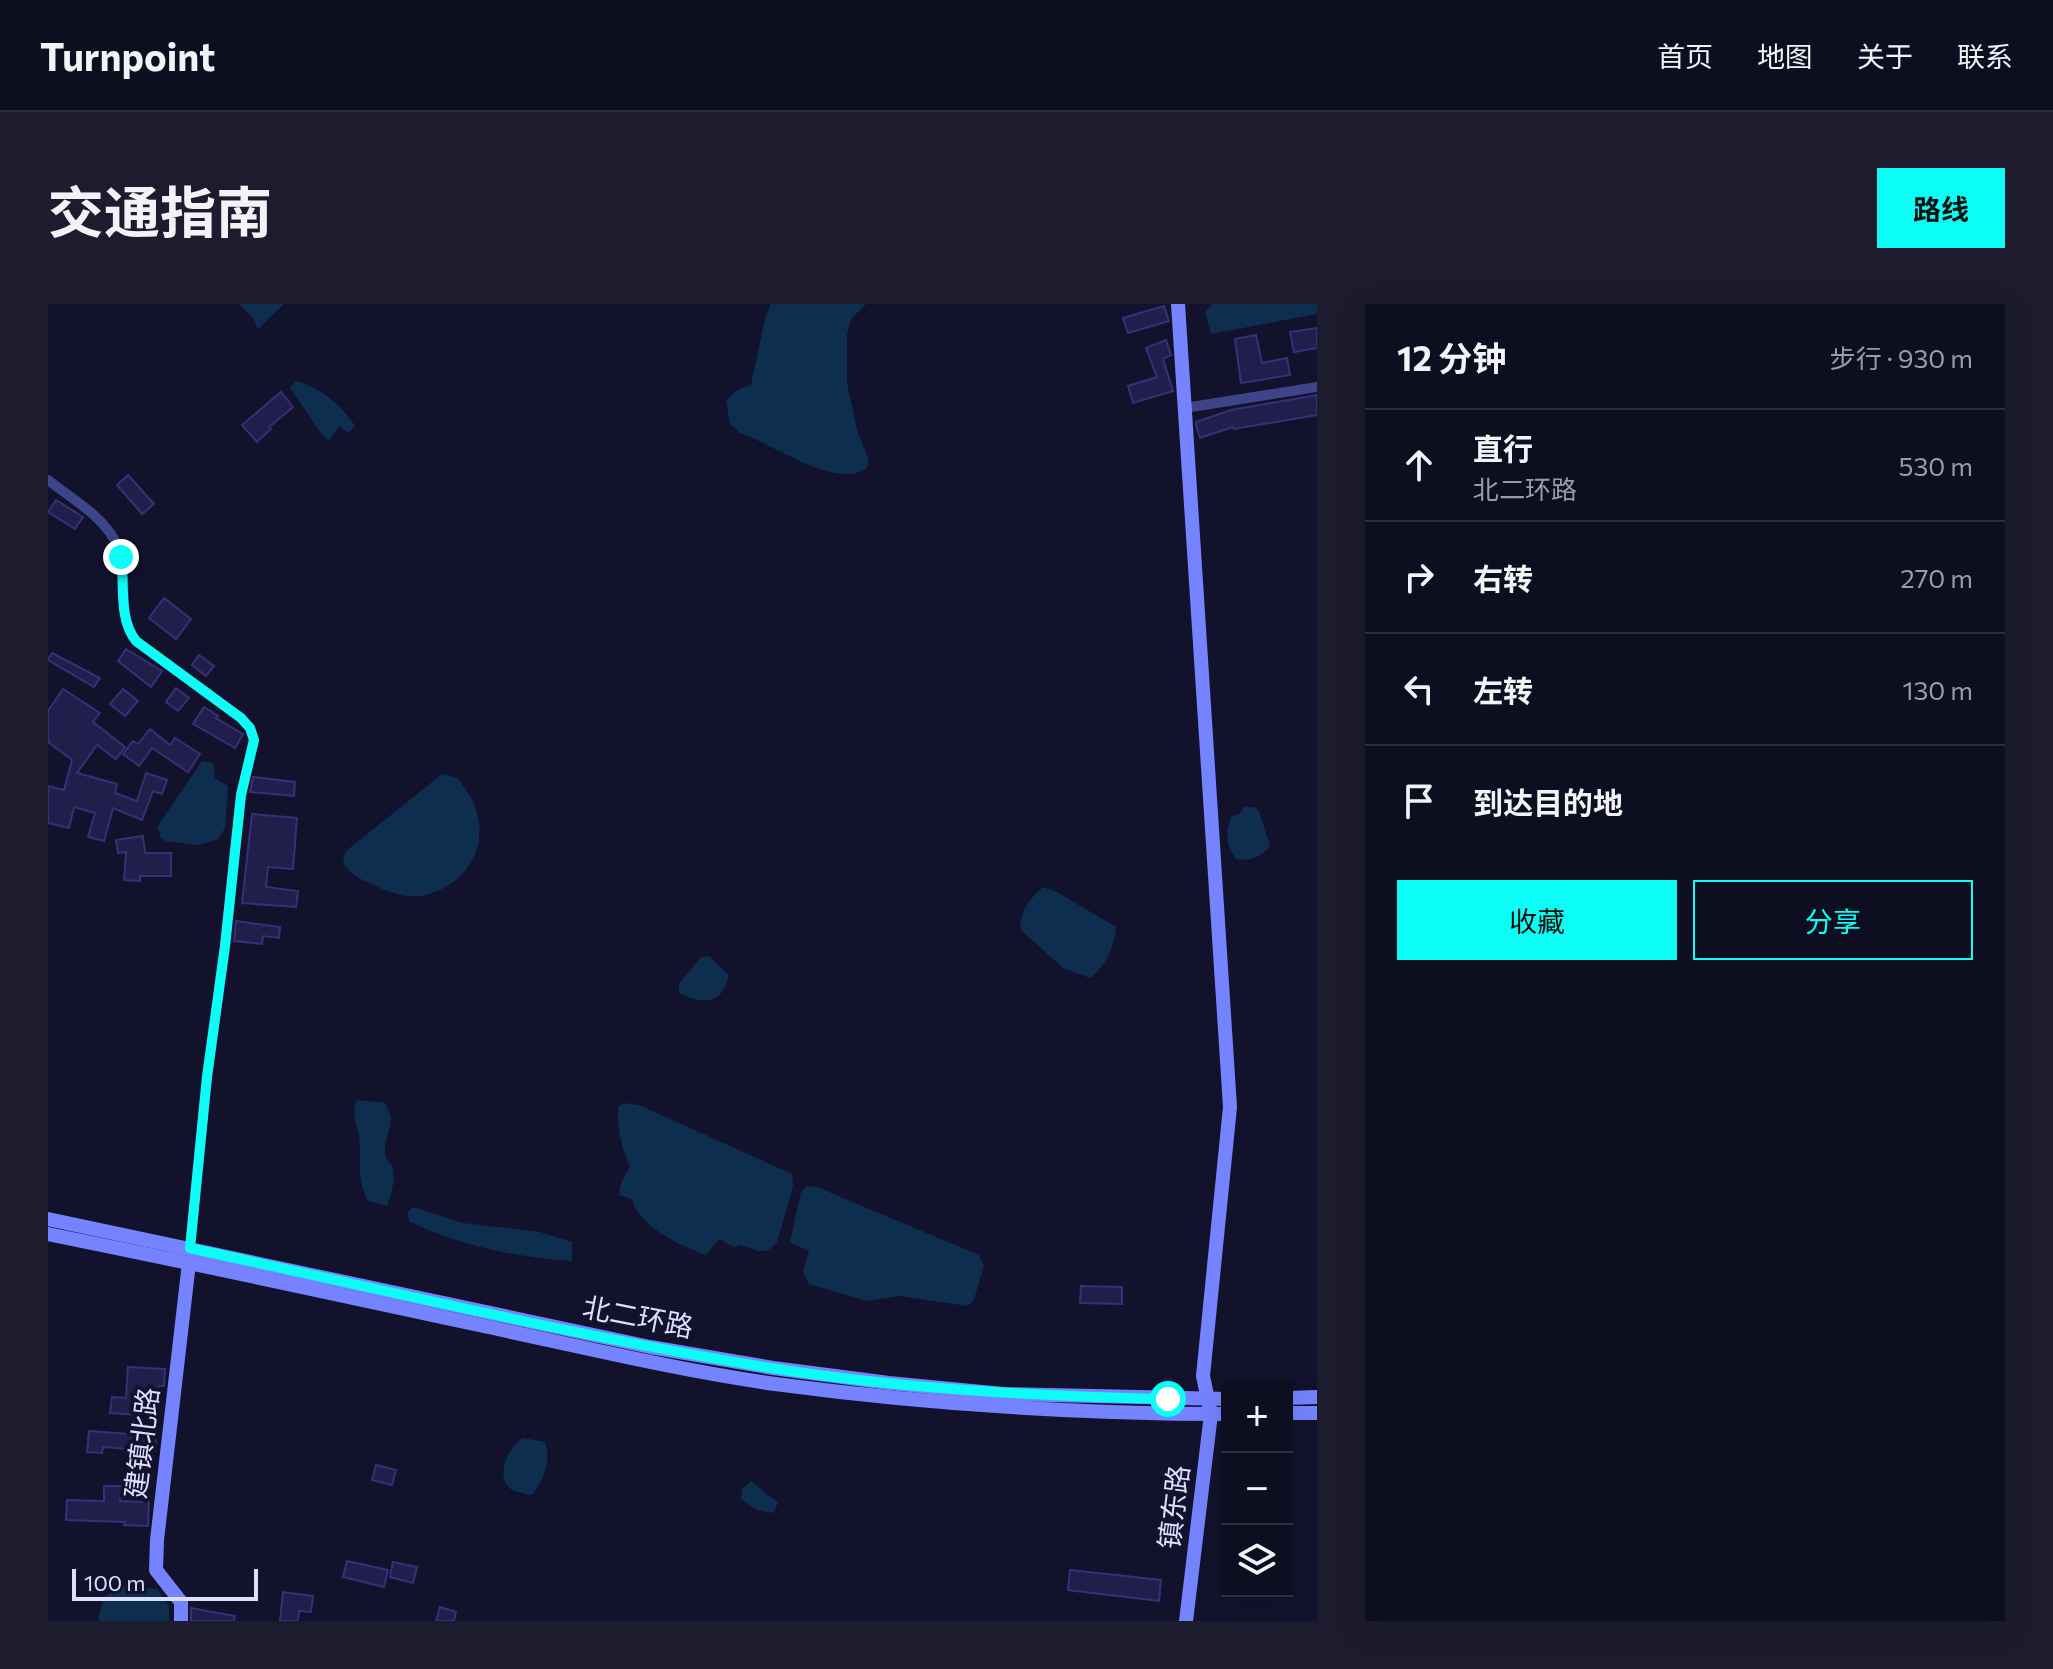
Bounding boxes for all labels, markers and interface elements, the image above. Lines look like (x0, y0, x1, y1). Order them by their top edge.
text: Turnpoint (40, 32, 215, 79)
text: 首页 (1657, 39, 1713, 73)
text: 地图 (1757, 39, 1813, 73)
text: 关于 (1857, 39, 1913, 73)
text: 联系 (1957, 39, 2013, 73)
button: 路线 (1877, 168, 2005, 248)
text: 交通指南 (48, 176, 272, 245)
text: 12 分钟 (1397, 336, 1506, 378)
text: 步行 · 930 m (1830, 342, 1973, 373)
text: 直行 (1473, 429, 1533, 466)
icon: ahead (1397, 443, 1441, 487)
text: 530 m (1899, 450, 1973, 481)
text: 北二环路 (1473, 473, 1577, 504)
route end (103, 539, 139, 575)
icon: right (1397, 555, 1441, 599)
text: 右转 (1473, 559, 1533, 596)
text: 270 m (1900, 562, 1973, 593)
icon: left (1397, 667, 1441, 711)
text: 左转 (1473, 671, 1533, 708)
text: 130 m (1902, 674, 1973, 705)
icon: arrive (1397, 779, 1441, 823)
text: 到达目的地 (1473, 783, 1623, 820)
button: 收藏 (1397, 880, 1677, 960)
button: 分享 (1693, 880, 1973, 960)
street label: 北二环路 (580, 1289, 696, 1343)
route start (1150, 1381, 1186, 1417)
map controls (1221, 1381, 1293, 1597)
button: + (1221, 1381, 1293, 1453)
street label: 建镇北路 (117, 1385, 165, 1501)
button: − (1221, 1453, 1293, 1525)
street label: 镇东路 (1151, 1463, 1195, 1551)
button: layers (1221, 1525, 1293, 1597)
scale bar (72, 1565, 258, 1601)
text: 100 m (84, 1569, 146, 1596)

